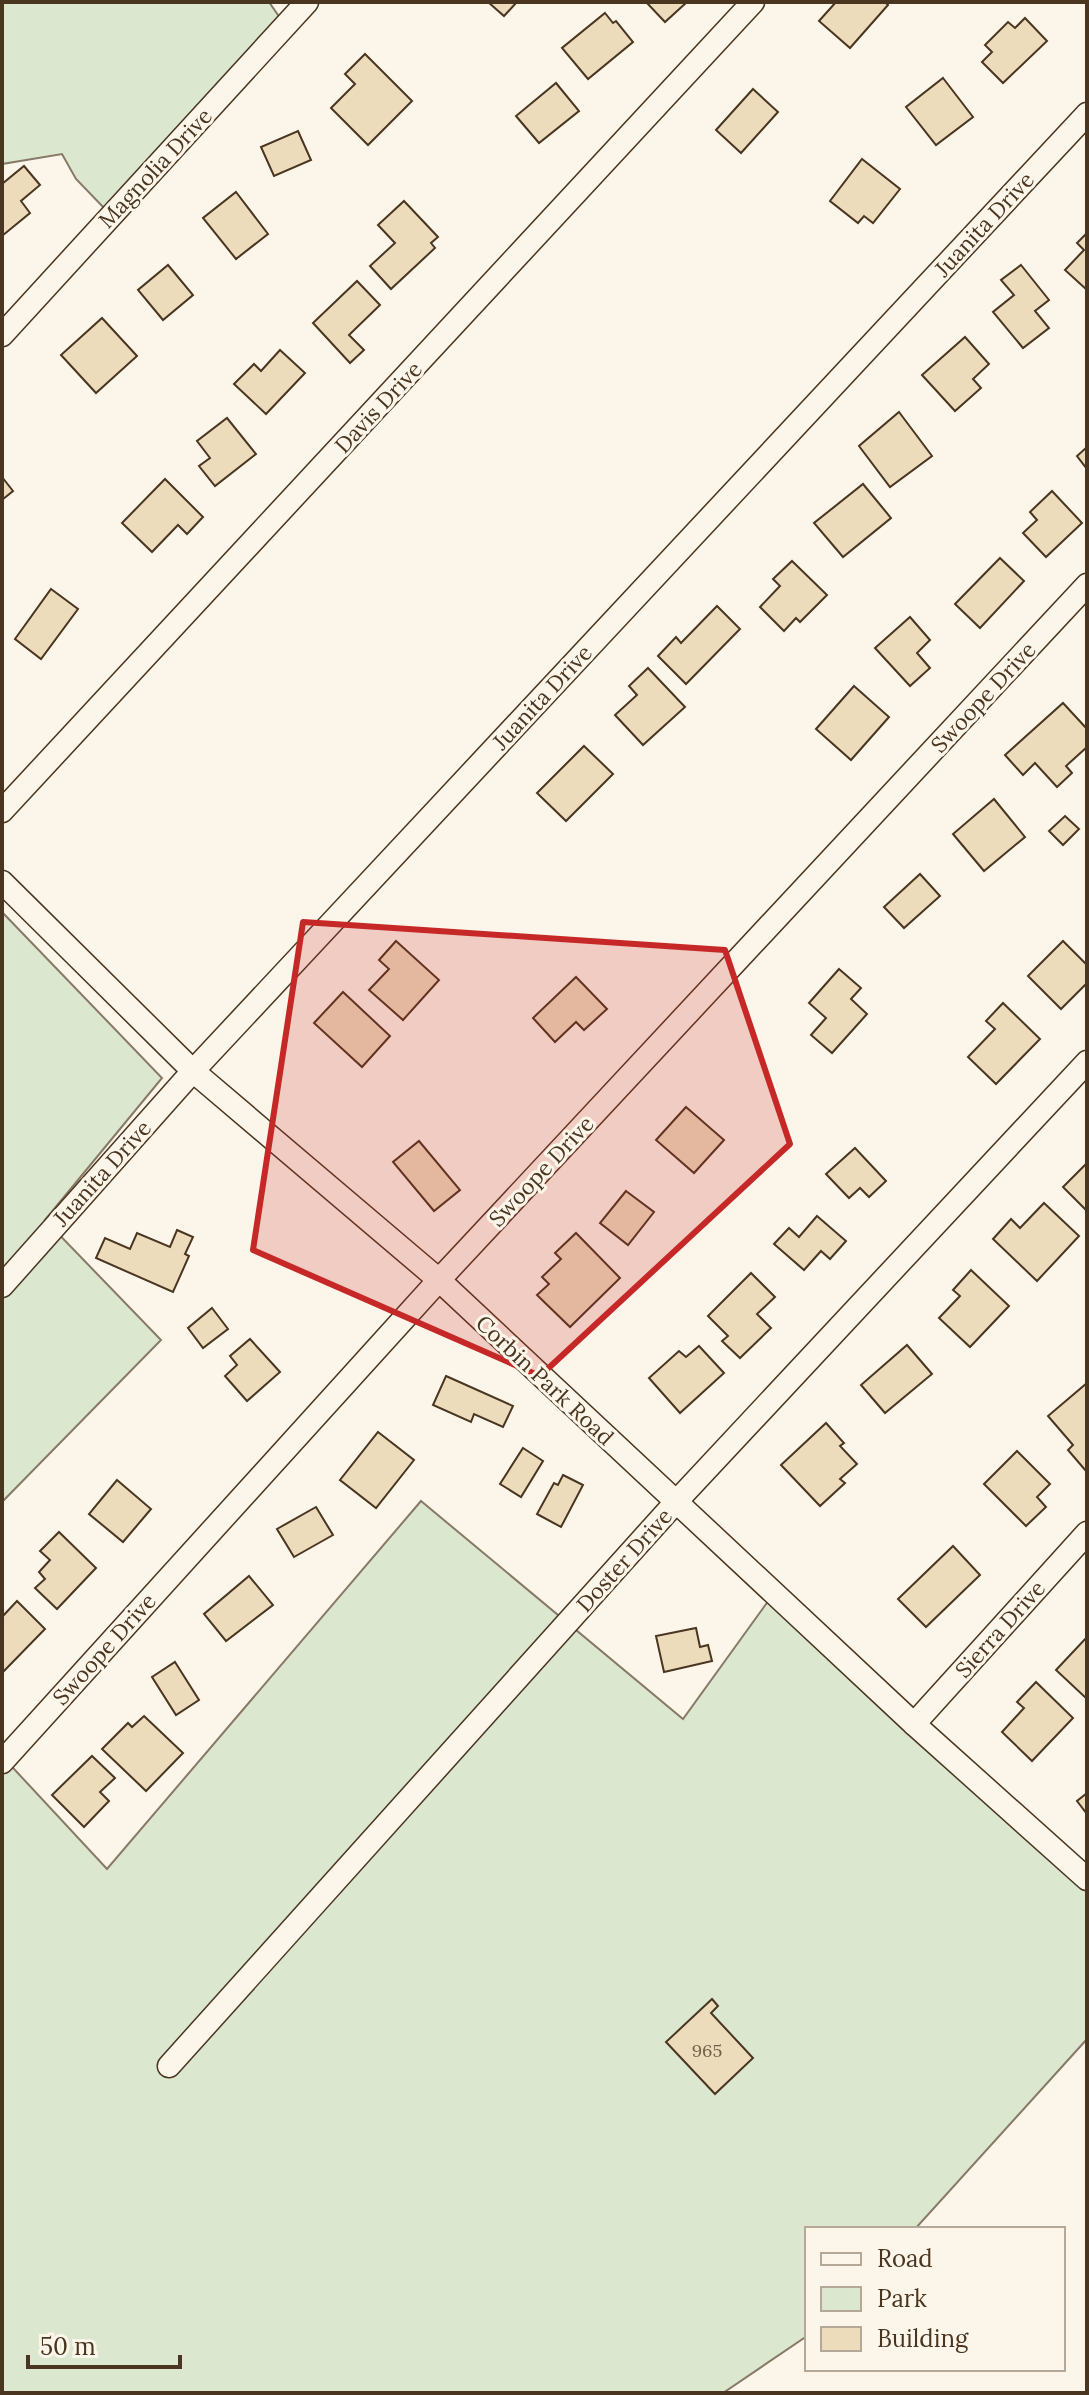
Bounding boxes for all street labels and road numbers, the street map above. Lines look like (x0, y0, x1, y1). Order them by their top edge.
street label: Magnolia Drive (92, 102, 218, 234)
street label: Juanita Drive (928, 166, 1040, 283)
street label: Davis Drive (328, 355, 428, 459)
street label: Swoope Drive (925, 636, 1041, 758)
street label: Juanita Drive (486, 639, 598, 756)
street label: Swoope Drive (483, 1110, 599, 1232)
street label: Juanita Drive (46, 1114, 157, 1233)
street label: Corbin Park Road (470, 1309, 620, 1451)
street label: Doster Drive (570, 1502, 678, 1618)
street label: Sierra Drive (949, 1574, 1051, 1684)
street label: Swoope Drive (46, 1587, 162, 1711)

